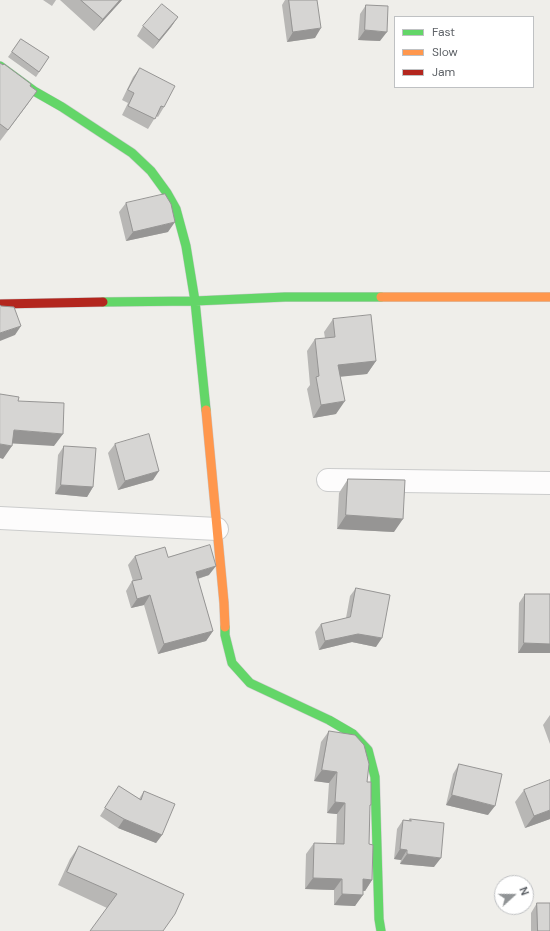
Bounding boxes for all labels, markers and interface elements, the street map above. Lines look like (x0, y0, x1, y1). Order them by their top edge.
legend (394, 16, 534, 88)
text: Fast (432, 24, 455, 40)
text: Slow (432, 44, 458, 60)
text: Jam (432, 64, 455, 80)
north arrow (494, 875, 534, 915)
text: N (516, 885, 532, 897)

